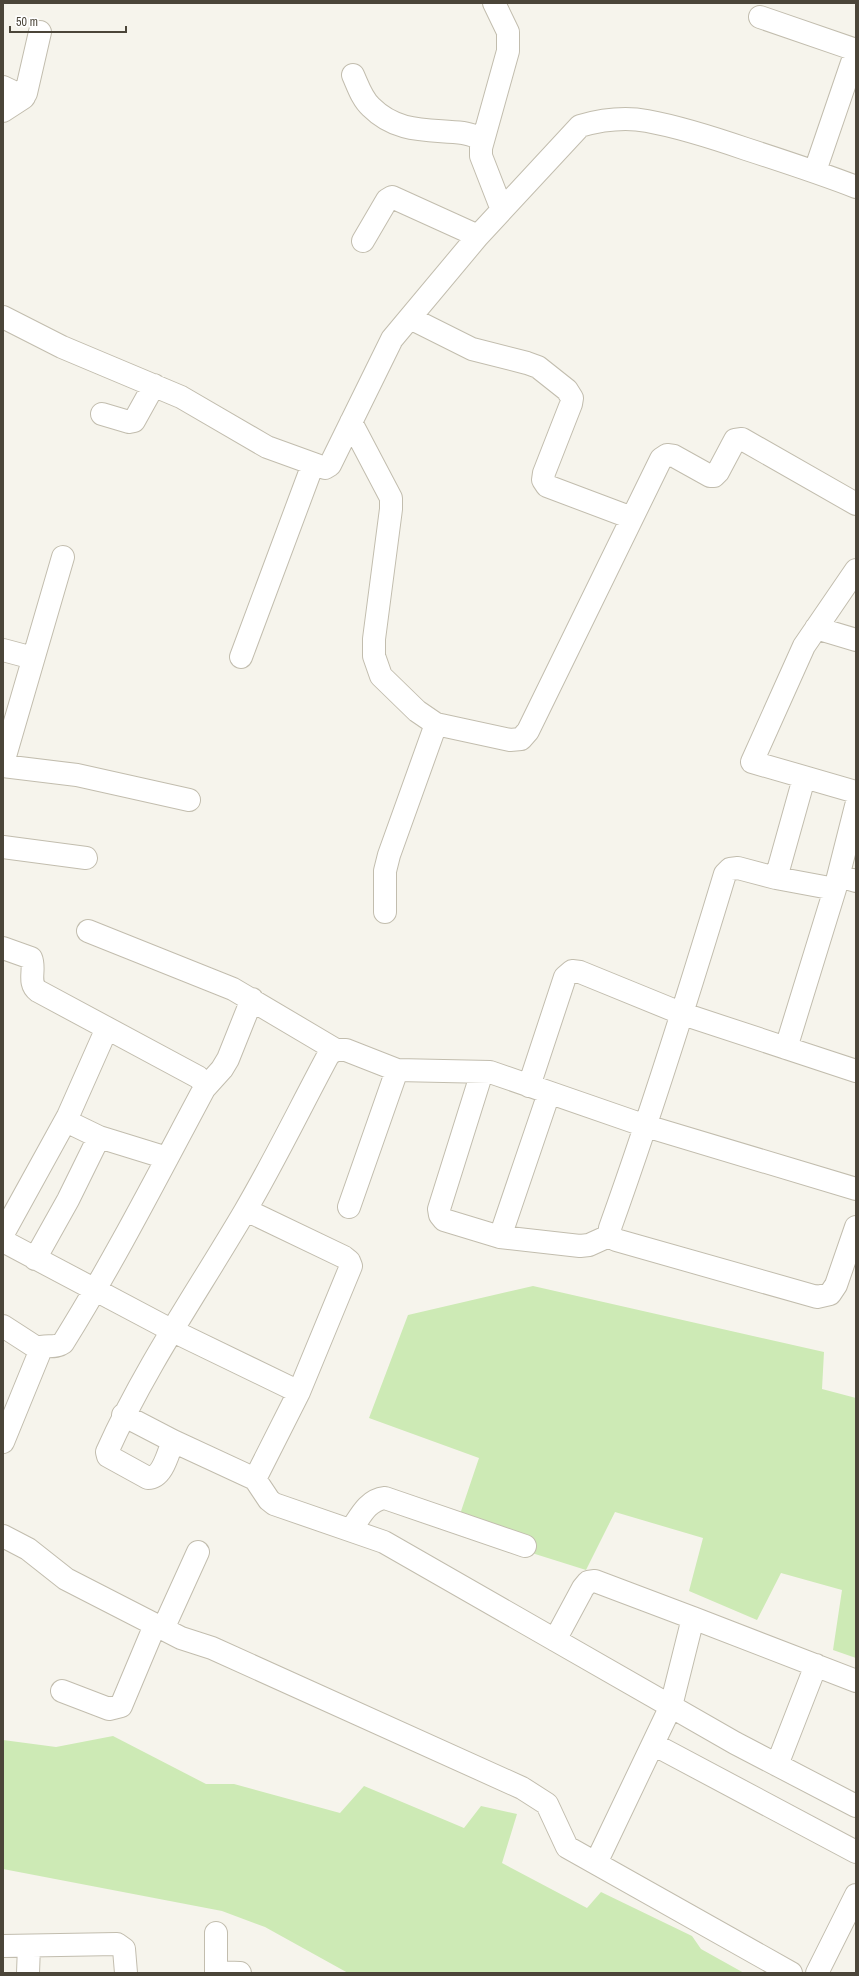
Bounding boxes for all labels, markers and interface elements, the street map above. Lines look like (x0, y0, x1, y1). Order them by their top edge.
scale bar (10, 8, 126, 34)
text: 50 m (16, 14, 38, 30)

